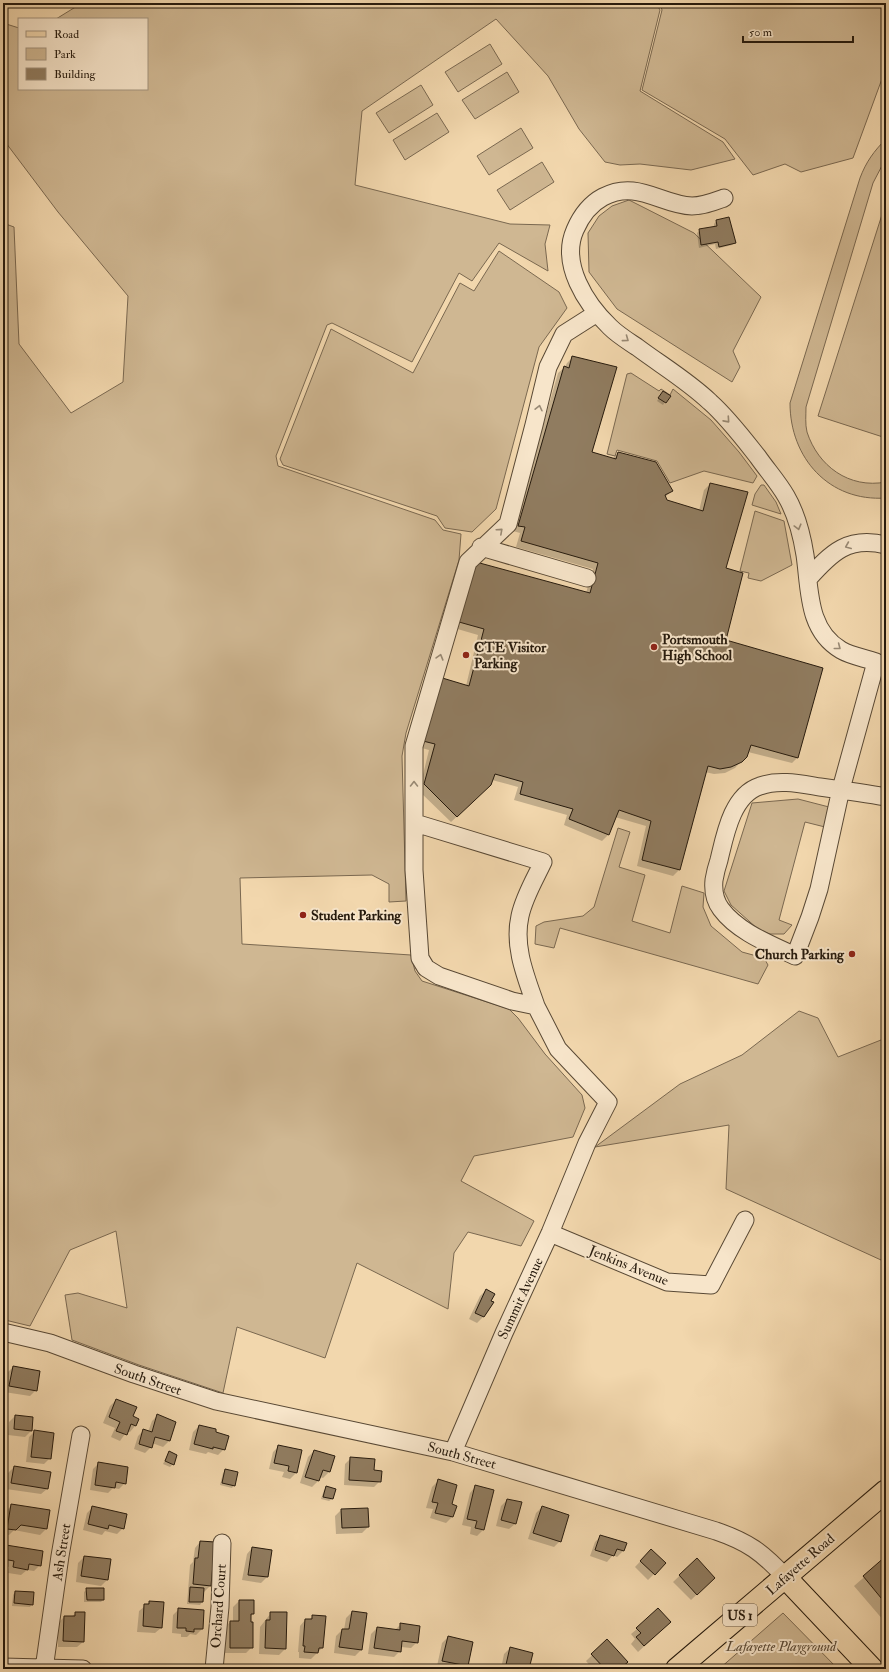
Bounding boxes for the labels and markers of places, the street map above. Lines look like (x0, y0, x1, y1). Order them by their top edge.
place label: Portsmouth High School (662, 631, 733, 665)
place label: CTE Visitor Parking (474, 639, 547, 673)
marker: Portsmouth High School (649, 642, 659, 652)
marker: CTE Visitor Parking (461, 650, 471, 660)
place label: Student Parking (311, 907, 402, 925)
marker: Student Parking (298, 910, 308, 920)
place label: Church Parking (755, 946, 845, 964)
marker: Church Parking (847, 949, 857, 959)

